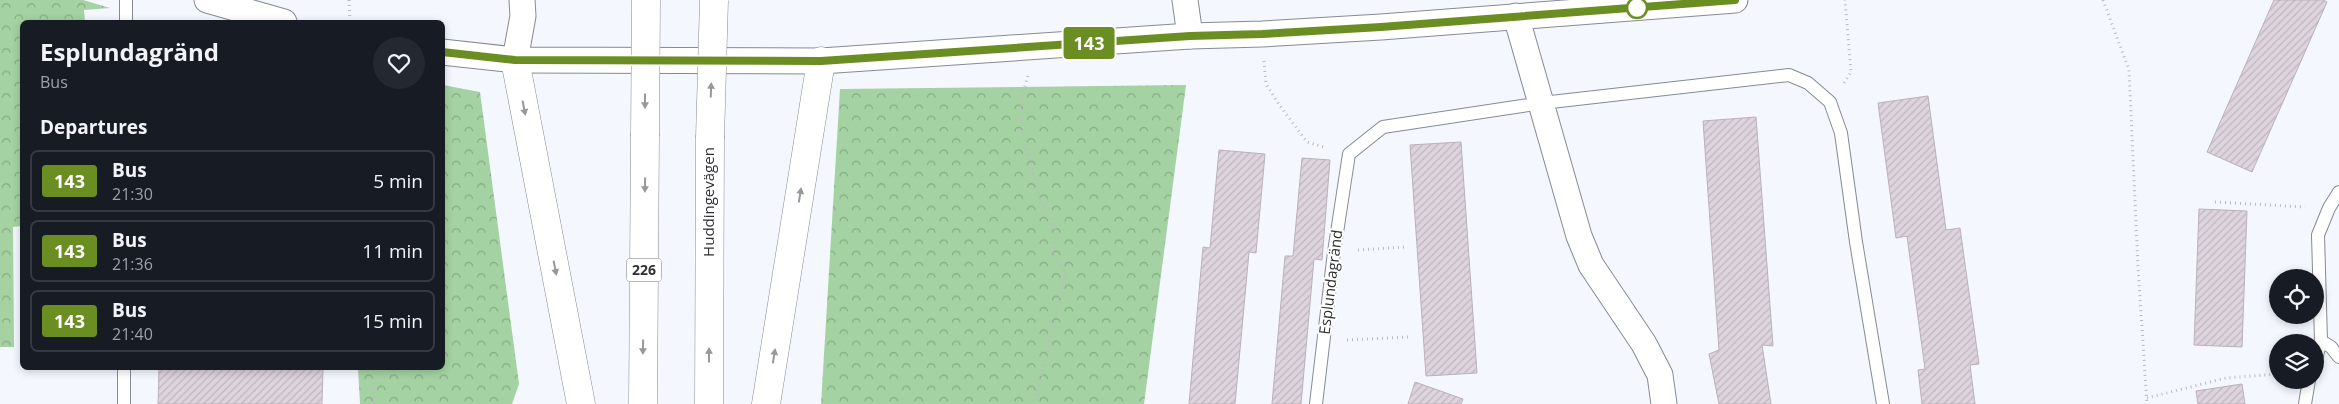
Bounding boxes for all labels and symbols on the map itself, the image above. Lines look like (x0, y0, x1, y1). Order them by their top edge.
unlabelled marker (1626, 0, 1648, 19)
line badge: 143 (1060, 27, 1118, 59)
one-way arrow (707, 81, 715, 97)
one-way arrow (641, 93, 649, 109)
one-way arrow (521, 100, 529, 116)
street label: Huddingevägen (698, 147, 718, 257)
one-way arrow (641, 177, 649, 193)
one-way arrow (796, 187, 804, 203)
street label: Esplundagränd (1314, 228, 1346, 335)
road number: 226 (626, 258, 662, 282)
one-way arrow (551, 260, 559, 276)
one-way arrow (639, 340, 647, 356)
one-way arrow (705, 347, 713, 363)
one-way arrow (770, 347, 778, 363)

